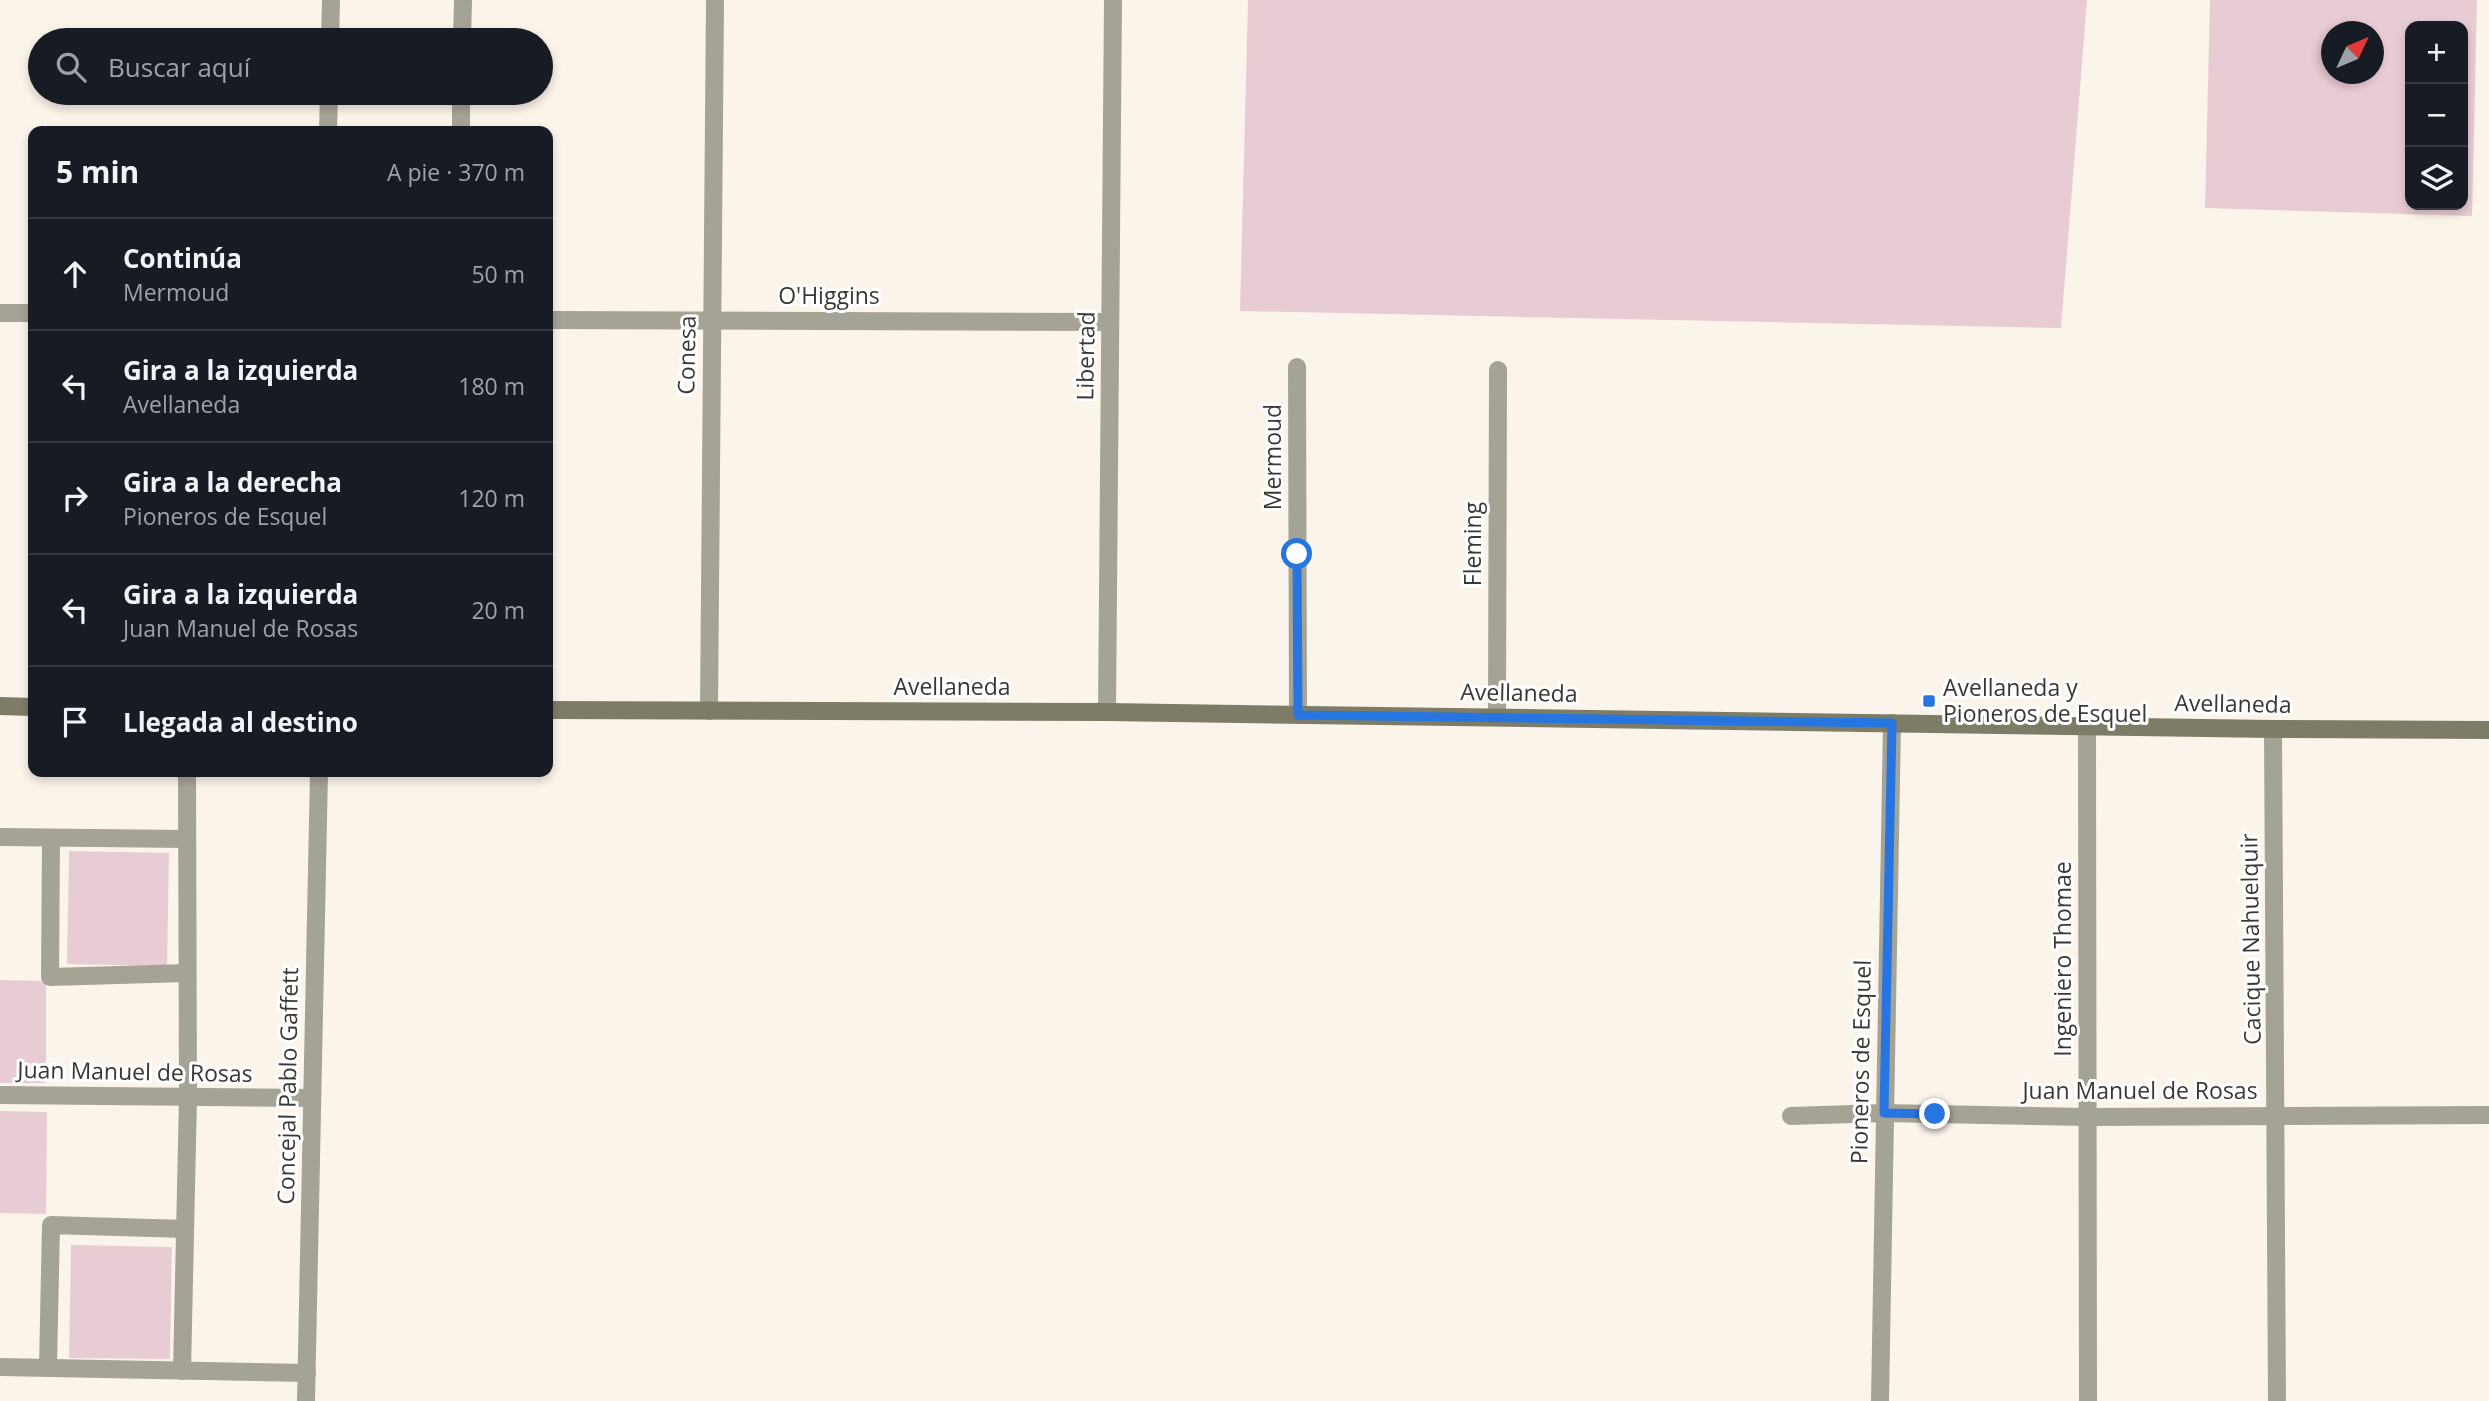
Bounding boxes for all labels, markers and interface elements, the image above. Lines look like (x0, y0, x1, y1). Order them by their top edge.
north arrow (2321, 21, 2384, 84)
map controls (2405, 21, 2468, 210)
button: + (2405, 21, 2468, 84)
search box (28, 28, 553, 105)
icon: search (52, 48, 90, 86)
text: Buscar aquí (108, 49, 250, 85)
button: − (2405, 84, 2468, 147)
button: layers (2405, 147, 2468, 210)
text: 5 min (56, 151, 139, 192)
text: A pie · 370 m (387, 156, 525, 188)
text: Continúa (123, 240, 242, 276)
icon: ahead (56, 255, 94, 293)
text: 50 m (471, 258, 525, 290)
text: Mermoud (123, 276, 229, 308)
street label: O'Higgins (778, 279, 880, 311)
street label: Libertad (1068, 311, 1102, 401)
street label: Conesa (669, 315, 703, 395)
text: Gira a la izquierda (123, 352, 358, 388)
icon: left (56, 367, 94, 405)
text: 180 m (458, 370, 525, 402)
text: Avellaneda (123, 388, 240, 420)
street label: Mermoud (1256, 404, 1288, 510)
text: Gira a la derecha (123, 464, 342, 500)
icon: right (56, 479, 94, 517)
text: 120 m (458, 482, 525, 514)
text: Pioneros de Esquel (123, 500, 327, 532)
street label: Fleming (1456, 501, 1488, 586)
route start (1281, 538, 1312, 569)
text: Gira a la izquierda (123, 576, 358, 612)
icon: left (56, 591, 94, 629)
text: 20 m (471, 594, 525, 626)
text: Juan Manuel de Rosas (123, 612, 358, 644)
street label: Avellaneda (893, 670, 1011, 702)
place label: Avellaneda y Pioneros de Esquel (1943, 671, 2147, 729)
street label: Avellaneda (1460, 675, 1578, 709)
street label: Avellaneda (2174, 686, 2292, 720)
marker: Avellaneda y Pioneros de Esquel (1921, 693, 1937, 709)
icon: arrive (56, 703, 94, 741)
text: Llegada al destino (123, 704, 358, 740)
street label: Cacique Nahuelquir (2232, 832, 2268, 1045)
street label: Ingeniero Thomae (2046, 861, 2078, 1057)
street label: Pioneros de Esquel (1842, 960, 1878, 1164)
street label: Concejal Pablo Gaffett (269, 967, 305, 1205)
street label: Juan Manuel de Rosas (15, 1053, 253, 1089)
street label: Juan Manuel de Rosas (2020, 1074, 2258, 1106)
route end (1919, 1098, 1950, 1129)

